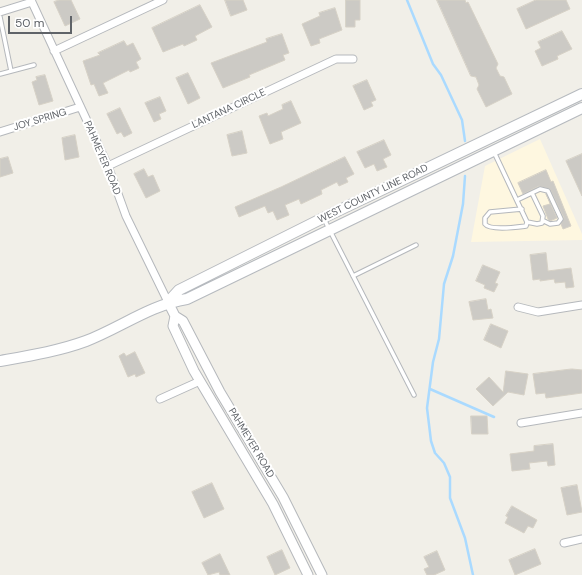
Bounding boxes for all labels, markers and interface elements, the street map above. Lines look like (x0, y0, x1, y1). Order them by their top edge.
scale bar (10, 8, 74, 34)
text: 50 m (15, 15, 44, 31)
street label: LANTANA CIRCLE (190, 87, 268, 131)
street label: JOY SPRING (12, 106, 68, 134)
street label: PAHMEYER ROAD (81, 119, 123, 197)
street label: WEST COUNTY LINE ROAD (316, 162, 430, 226)
street label: PAHMEYER ROAD (225, 406, 277, 480)

